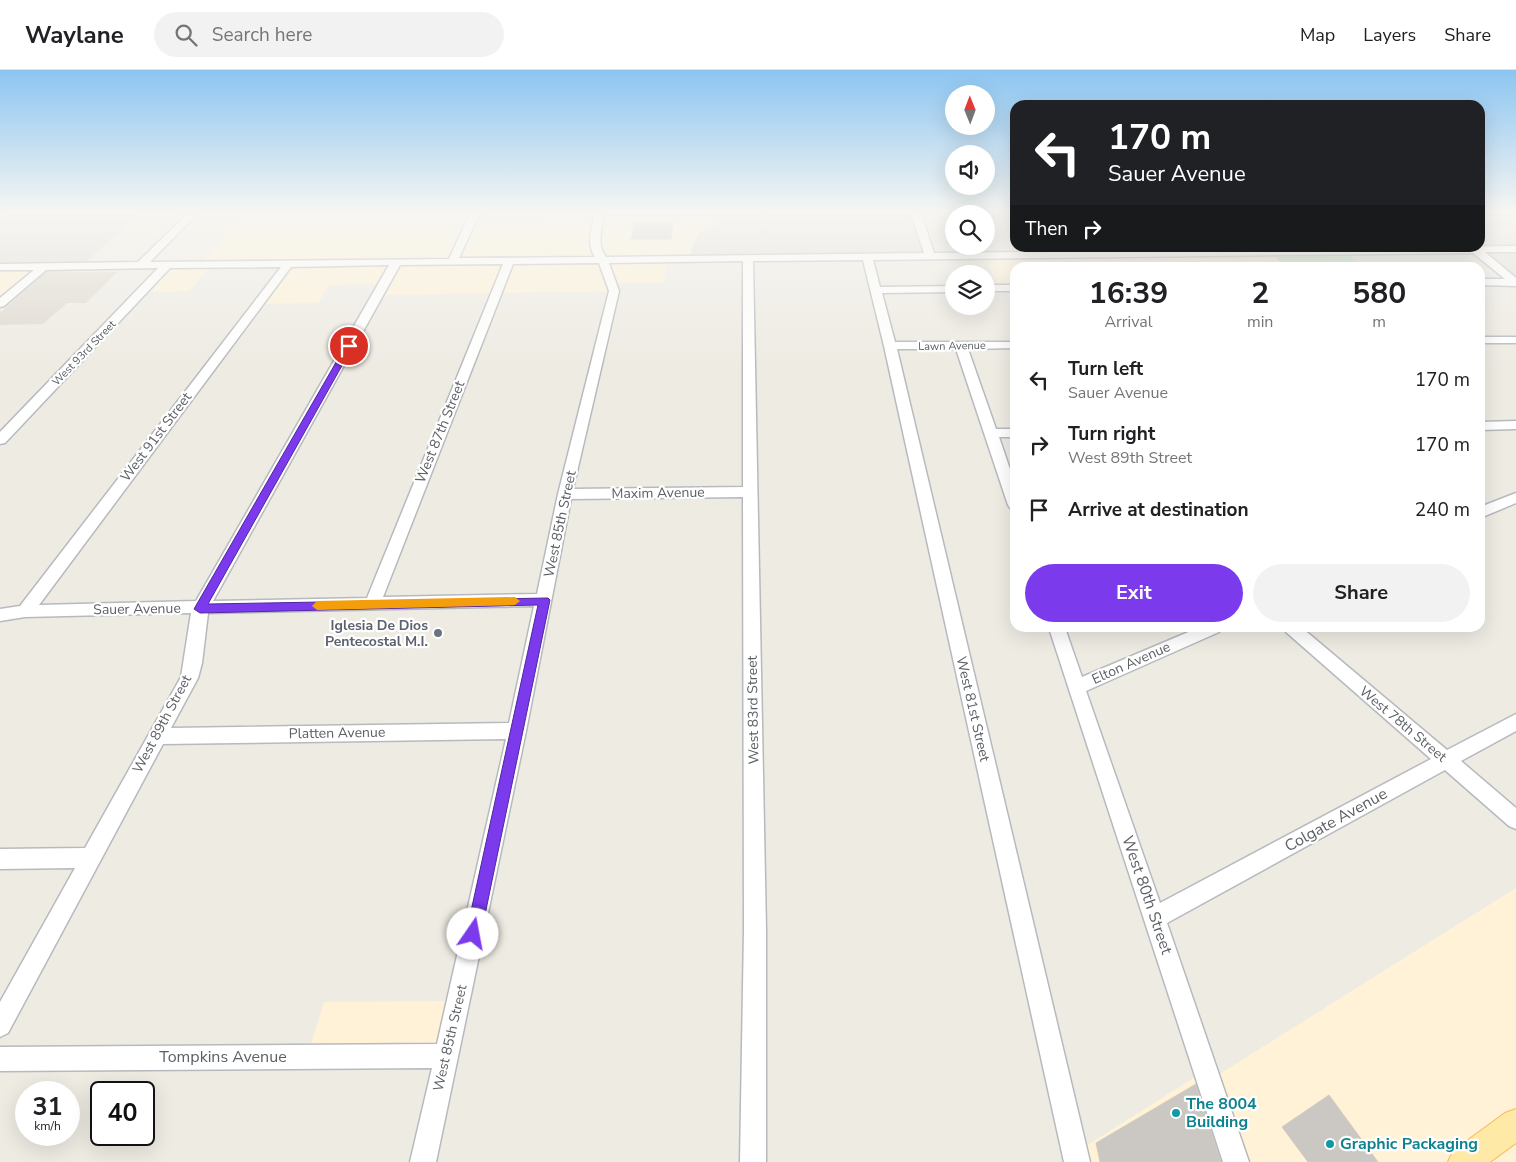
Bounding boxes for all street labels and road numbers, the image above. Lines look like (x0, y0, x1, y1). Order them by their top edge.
street label: West 93rd Street (49, 317, 119, 389)
street label: Lawn Avenue (918, 338, 986, 354)
street label: West 87th Street (411, 378, 469, 486)
street label: West 91st Street (116, 388, 196, 486)
street label: West 85th Street (539, 469, 581, 579)
street label: Maxim Avenue (611, 483, 705, 503)
street label: Sauer Avenue (93, 599, 181, 619)
street label: Elton Avenue (1089, 637, 1173, 689)
street label: West 83rd Street (743, 655, 763, 765)
street label: West 81st Street (952, 655, 994, 764)
street label: West 89th Street (128, 671, 196, 776)
street label: West 78th Street (1355, 682, 1451, 766)
street label: Platten Avenue (289, 723, 385, 743)
street label: Colgate Avenue (1281, 783, 1391, 857)
street label: West 80th Street (1116, 833, 1178, 958)
street label: West 85th Street (429, 983, 471, 1093)
street label: Tompkins Avenue (159, 1046, 287, 1068)

